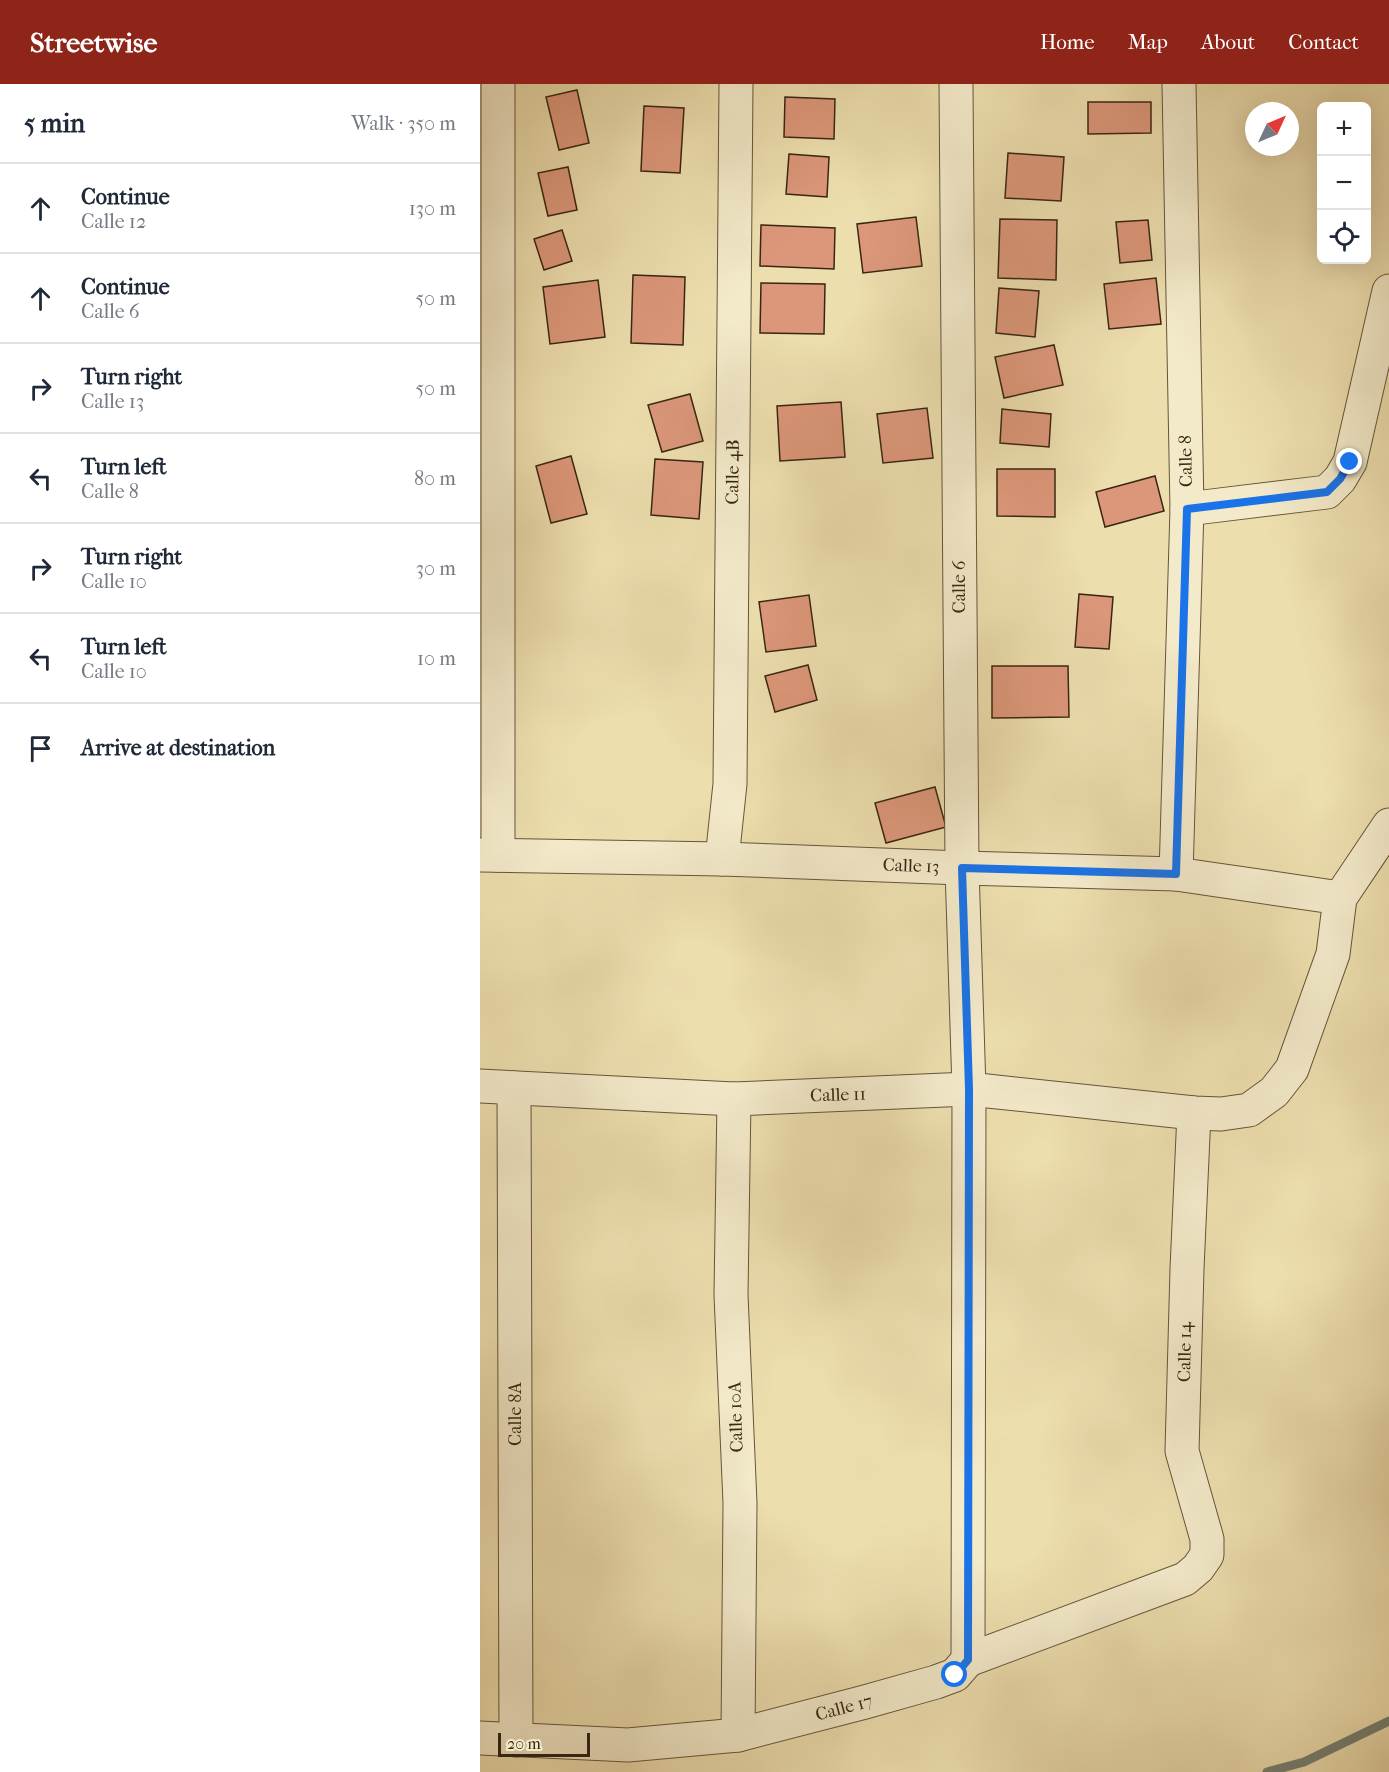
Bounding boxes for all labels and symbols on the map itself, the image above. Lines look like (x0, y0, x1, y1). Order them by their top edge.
north arrow (1245, 102, 1299, 156)
street label: Calle 8 (1175, 435, 1197, 487)
street label: Calle 4B (722, 439, 744, 505)
route end (1336, 448, 1362, 474)
street label: Calle 6 (949, 560, 970, 613)
street label: Calle 13 (882, 855, 940, 877)
street label: Calle 11 (810, 1084, 866, 1106)
street label: Calle 14 (1174, 1321, 1196, 1382)
street label: Calle 10A (724, 1381, 748, 1453)
street label: Calle 8A (505, 1382, 526, 1446)
route start (941, 1661, 967, 1687)
street label: Calle 17 (813, 1690, 875, 1726)
scale bar (498, 1730, 590, 1758)

